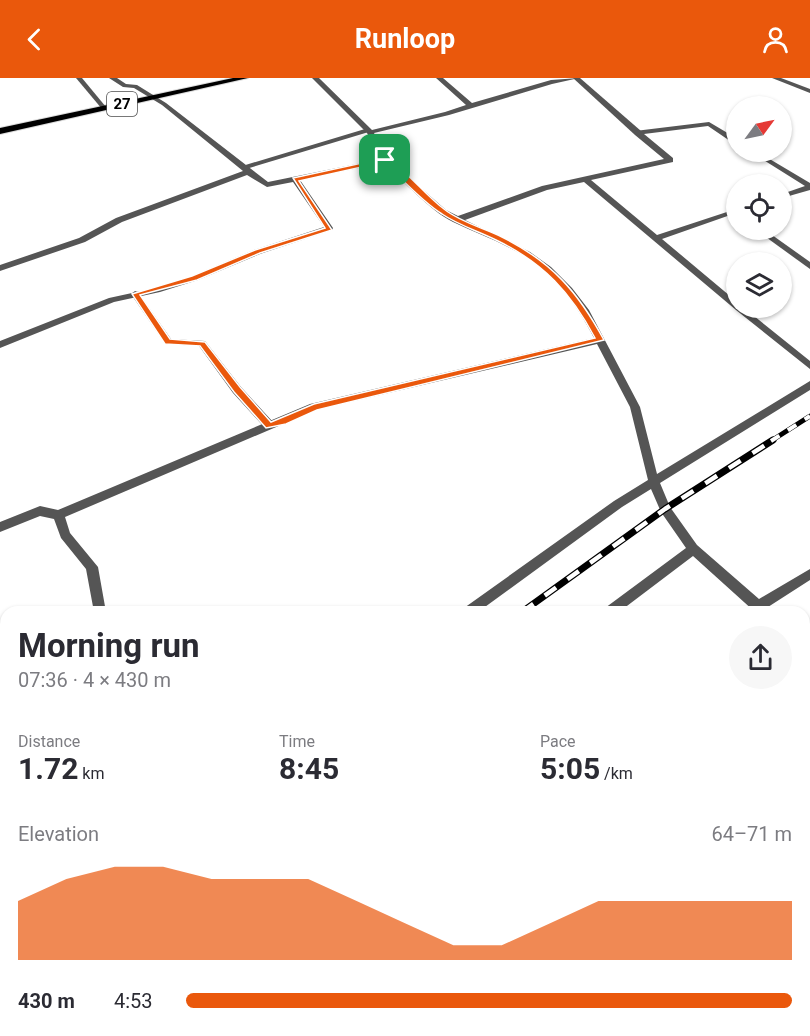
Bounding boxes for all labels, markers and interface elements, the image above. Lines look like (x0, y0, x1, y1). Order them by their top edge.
icon: back (18, 23, 51, 56)
text: Runloop (355, 23, 455, 55)
icon: person (759, 23, 792, 56)
road number: 27 (107, 92, 137, 116)
north arrow (726, 96, 792, 162)
map controls (726, 96, 792, 318)
pin (359, 134, 410, 185)
icon: arrive (368, 143, 401, 176)
button: locate (726, 174, 792, 240)
button: layers (726, 252, 792, 318)
text: Morning run (18, 626, 199, 665)
button: share (729, 626, 792, 689)
text: 07:36 · 4 × 430 m (18, 668, 171, 692)
text: Distance (18, 732, 80, 751)
text: Time (279, 732, 315, 751)
text: Pace (540, 732, 576, 751)
text: 1.72 (18, 751, 78, 786)
text: 8:45 (279, 751, 339, 786)
text: 5:05 (540, 751, 600, 786)
text: km (78, 764, 104, 783)
text: /km (600, 764, 633, 783)
text: Elevation (18, 822, 99, 846)
text: 64–71 m (711, 822, 792, 846)
text: 430 m (18, 989, 75, 1013)
text: 4:53 (114, 989, 153, 1013)

